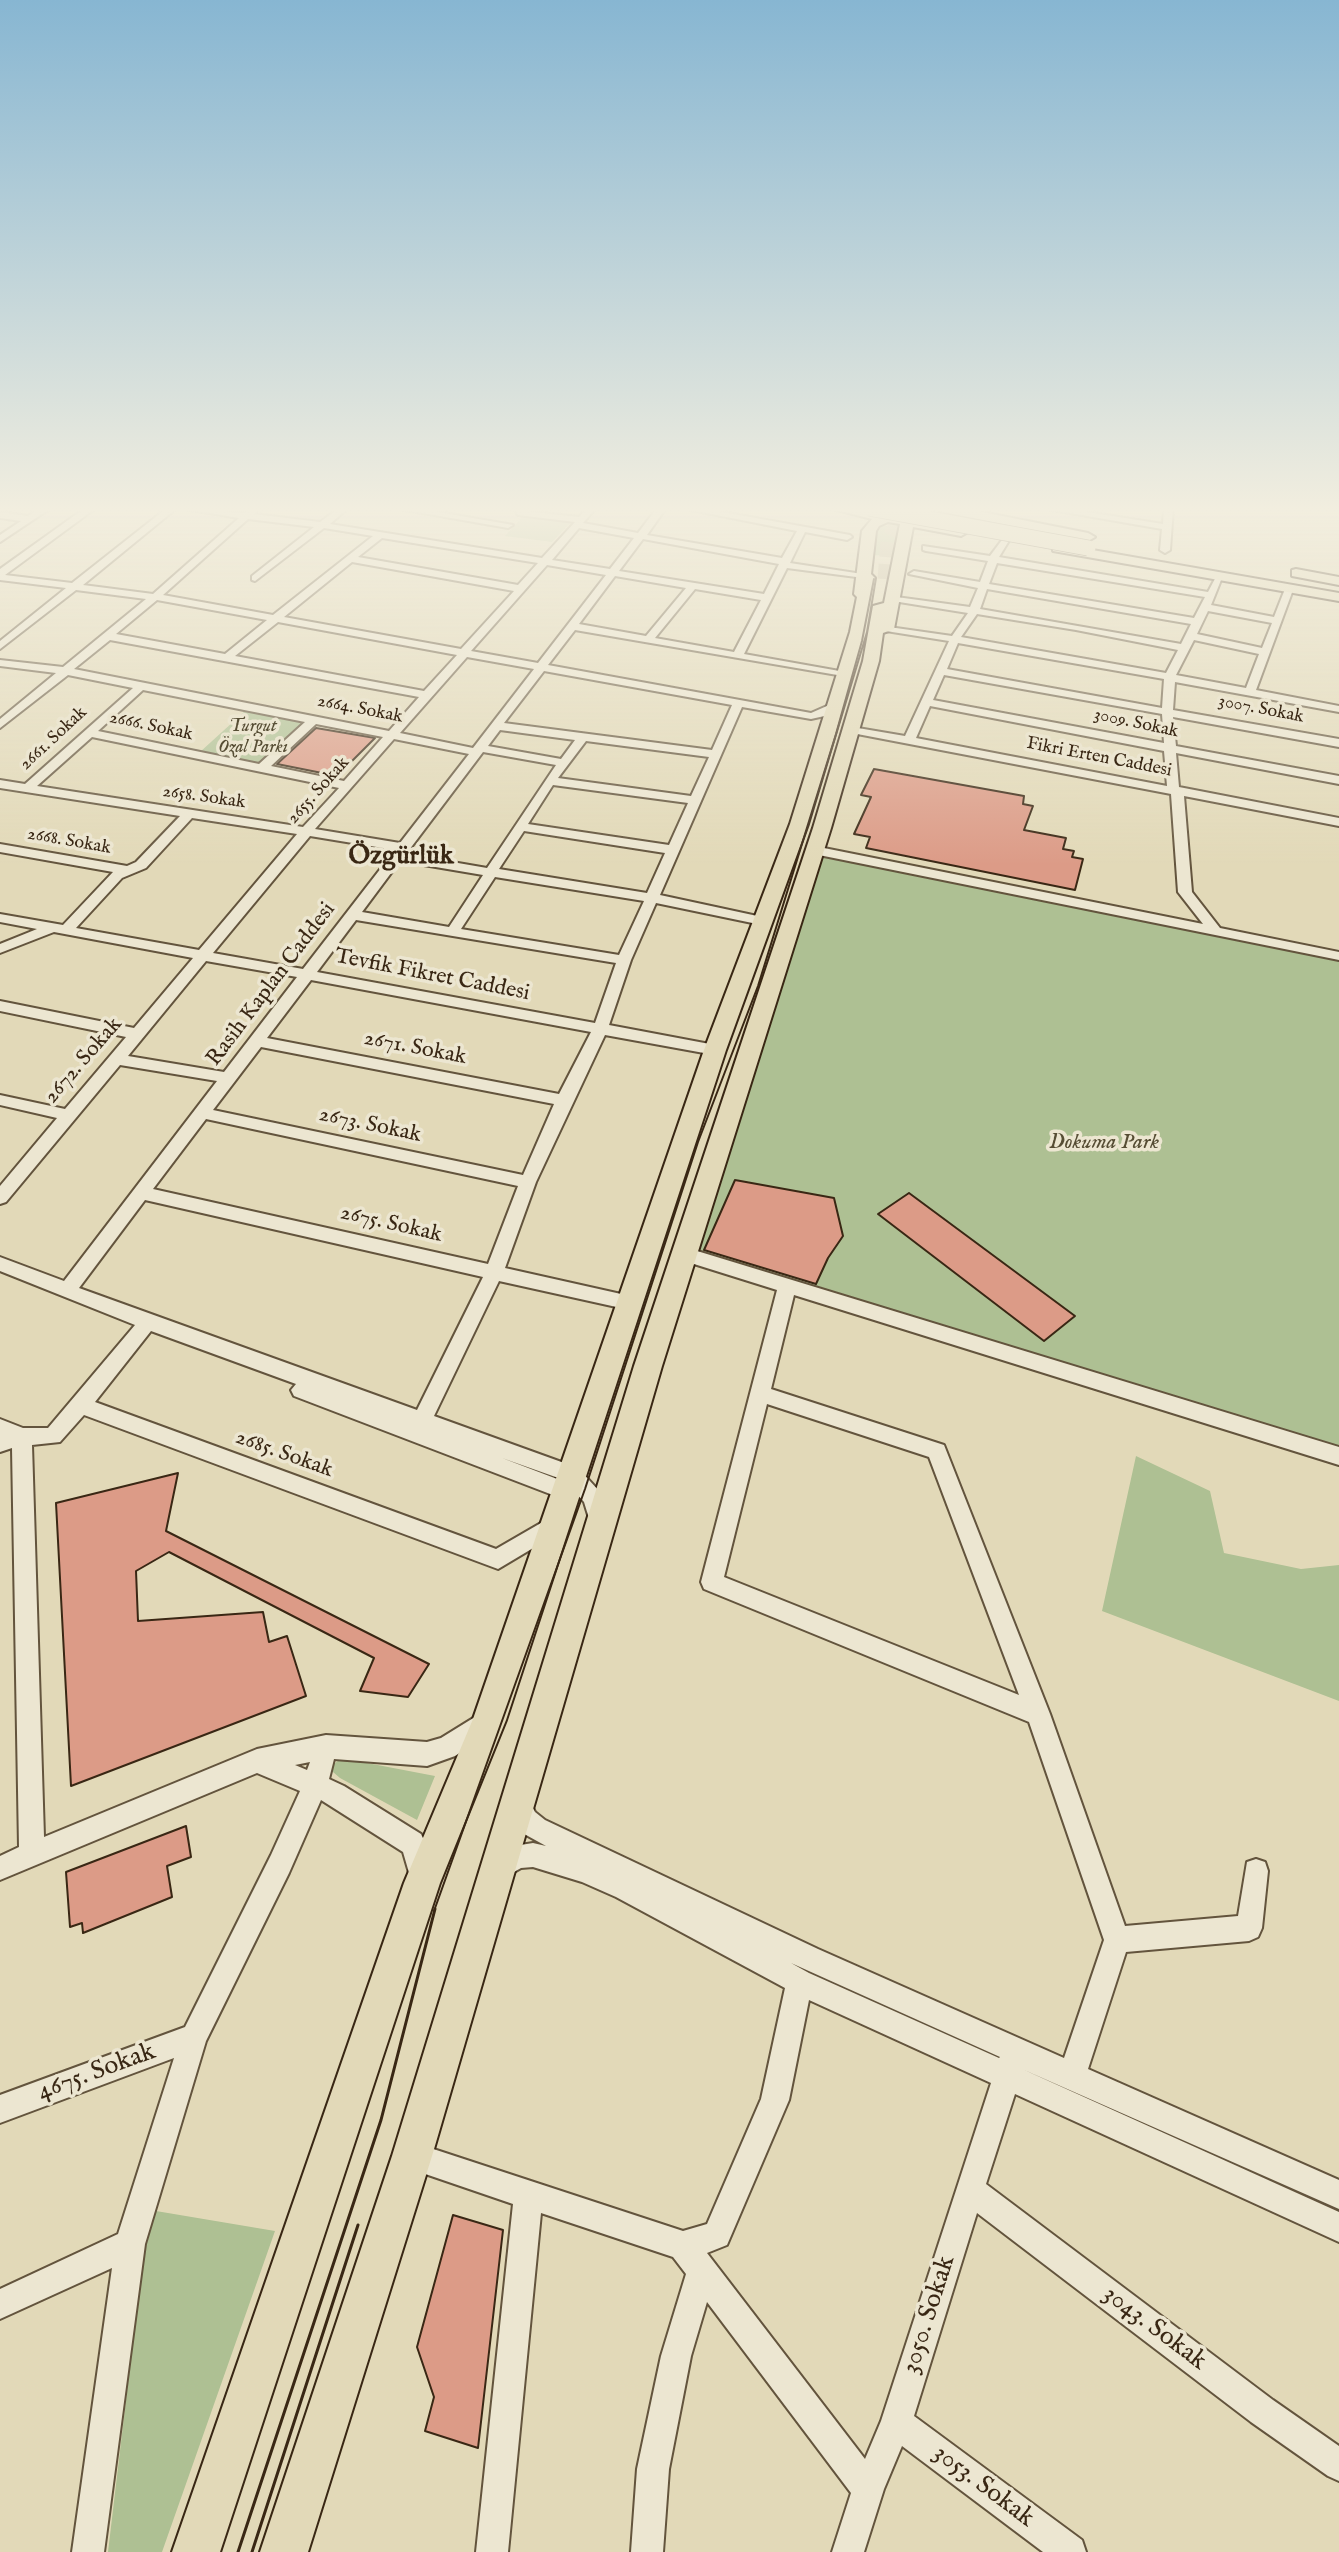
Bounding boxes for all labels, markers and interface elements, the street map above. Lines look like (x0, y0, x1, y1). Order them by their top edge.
street label: 2664. Sokak (315, 691, 405, 729)
street label: 3007. Sokak (1216, 691, 1306, 729)
street label: 2661. Sokak (16, 702, 92, 776)
street label: 3009. Sokak (1092, 705, 1180, 743)
street label: 2666. Sokak (107, 708, 195, 746)
park label: Turgut Özal Parkı (218, 716, 288, 758)
street label: Fikri Erten Caddesi (1025, 733, 1173, 783)
street label: 2655. Sokak (283, 753, 355, 829)
street label: 2658. Sokak (161, 782, 247, 814)
street label: 2668. Sokak (26, 824, 112, 860)
district label: Özgürlük (348, 842, 454, 874)
street label: Rasih Kaplan Caddesi (202, 898, 342, 1072)
street label: Tevfik Fikret Caddesi (332, 944, 532, 1008)
street label: 2672. Sokak (39, 1012, 129, 1110)
street label: 2671. Sokak (362, 1026, 468, 1072)
street label: 2673. Sokak (317, 1102, 423, 1150)
park label: Dokuma Park (1049, 1130, 1159, 1156)
street label: 2675. Sokak (338, 1200, 444, 1250)
street label: 2685. Sokak (232, 1425, 336, 1485)
street label: 4675. Sokak (34, 2037, 160, 2109)
street label: 3050. Sokak (896, 2252, 964, 2378)
street label: 3043. Sokak (1096, 2280, 1212, 2378)
street label: 3053. Sokak (926, 2439, 1040, 2535)

